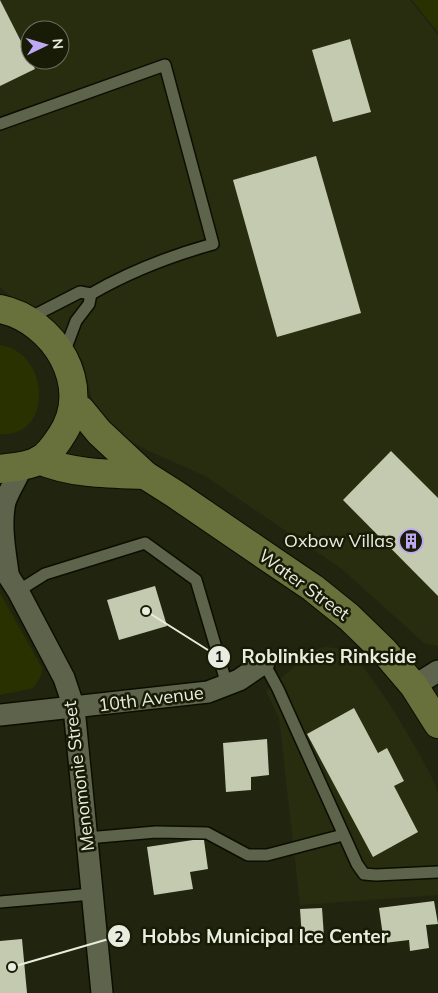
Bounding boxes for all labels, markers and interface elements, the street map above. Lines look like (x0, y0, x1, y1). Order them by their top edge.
north arrow (20, 20, 70, 70)
text: N (49, 38, 67, 50)
building icon: Oxbow Villas (398, 528, 424, 554)
place label: Oxbow Villas (284, 529, 394, 552)
street label: Water Street (254, 544, 354, 625)
callout: Roblinkies Rinkside (207, 640, 427, 674)
text: Roblinkies Rinkside (242, 644, 416, 668)
text: 1 (214, 647, 224, 666)
street label: 10th Avenue (97, 681, 205, 716)
street label: Menomonie Street (58, 700, 99, 853)
callout: Hobbs Municipal Ice Center (107, 919, 398, 953)
text: Hobbs Municipal Ice Center (142, 924, 389, 948)
text: 2 (114, 927, 124, 946)

